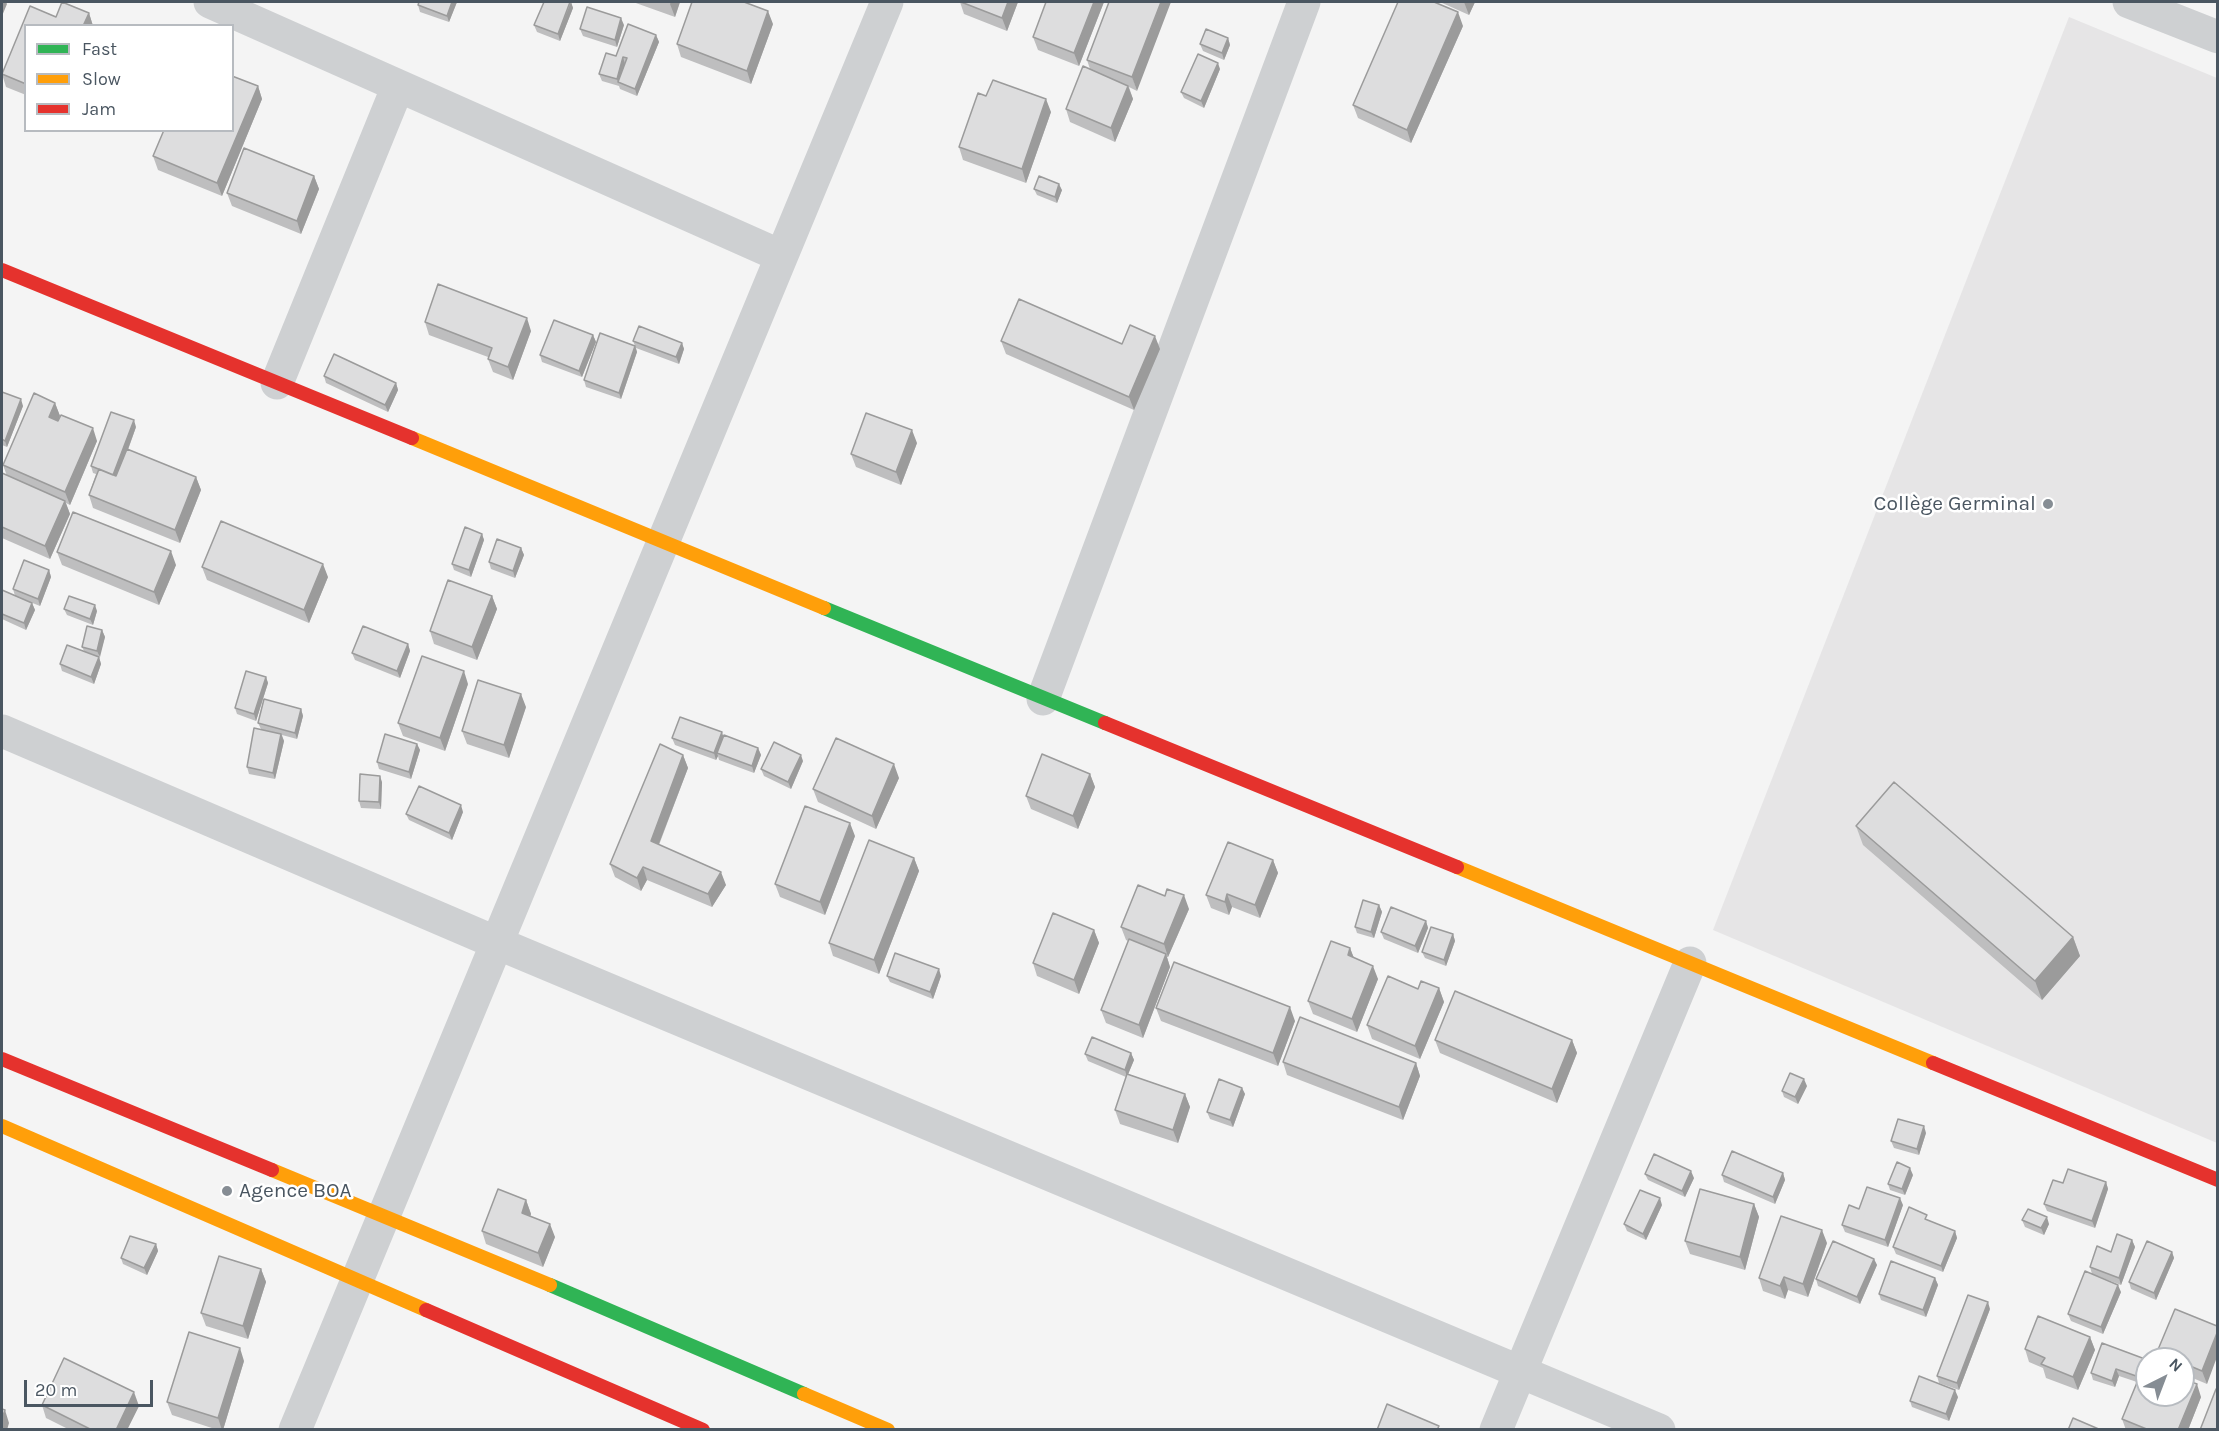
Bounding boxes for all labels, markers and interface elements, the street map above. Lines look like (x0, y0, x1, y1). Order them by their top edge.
legend (24, 24, 234, 132)
text: Fast (82, 38, 117, 60)
text: Slow (82, 68, 121, 90)
text: Jam (82, 98, 116, 120)
place label: Collège Germinal (1874, 491, 2036, 517)
marker: Collège Germinal (2041, 497, 2055, 511)
place label: Agence BOA (239, 1178, 352, 1204)
marker: Agence BOA (220, 1184, 234, 1198)
north arrow (2135, 1347, 2195, 1407)
text: N (2165, 1354, 2187, 1376)
scale bar (27, 1368, 156, 1406)
text: 20 m (35, 1379, 77, 1401)

